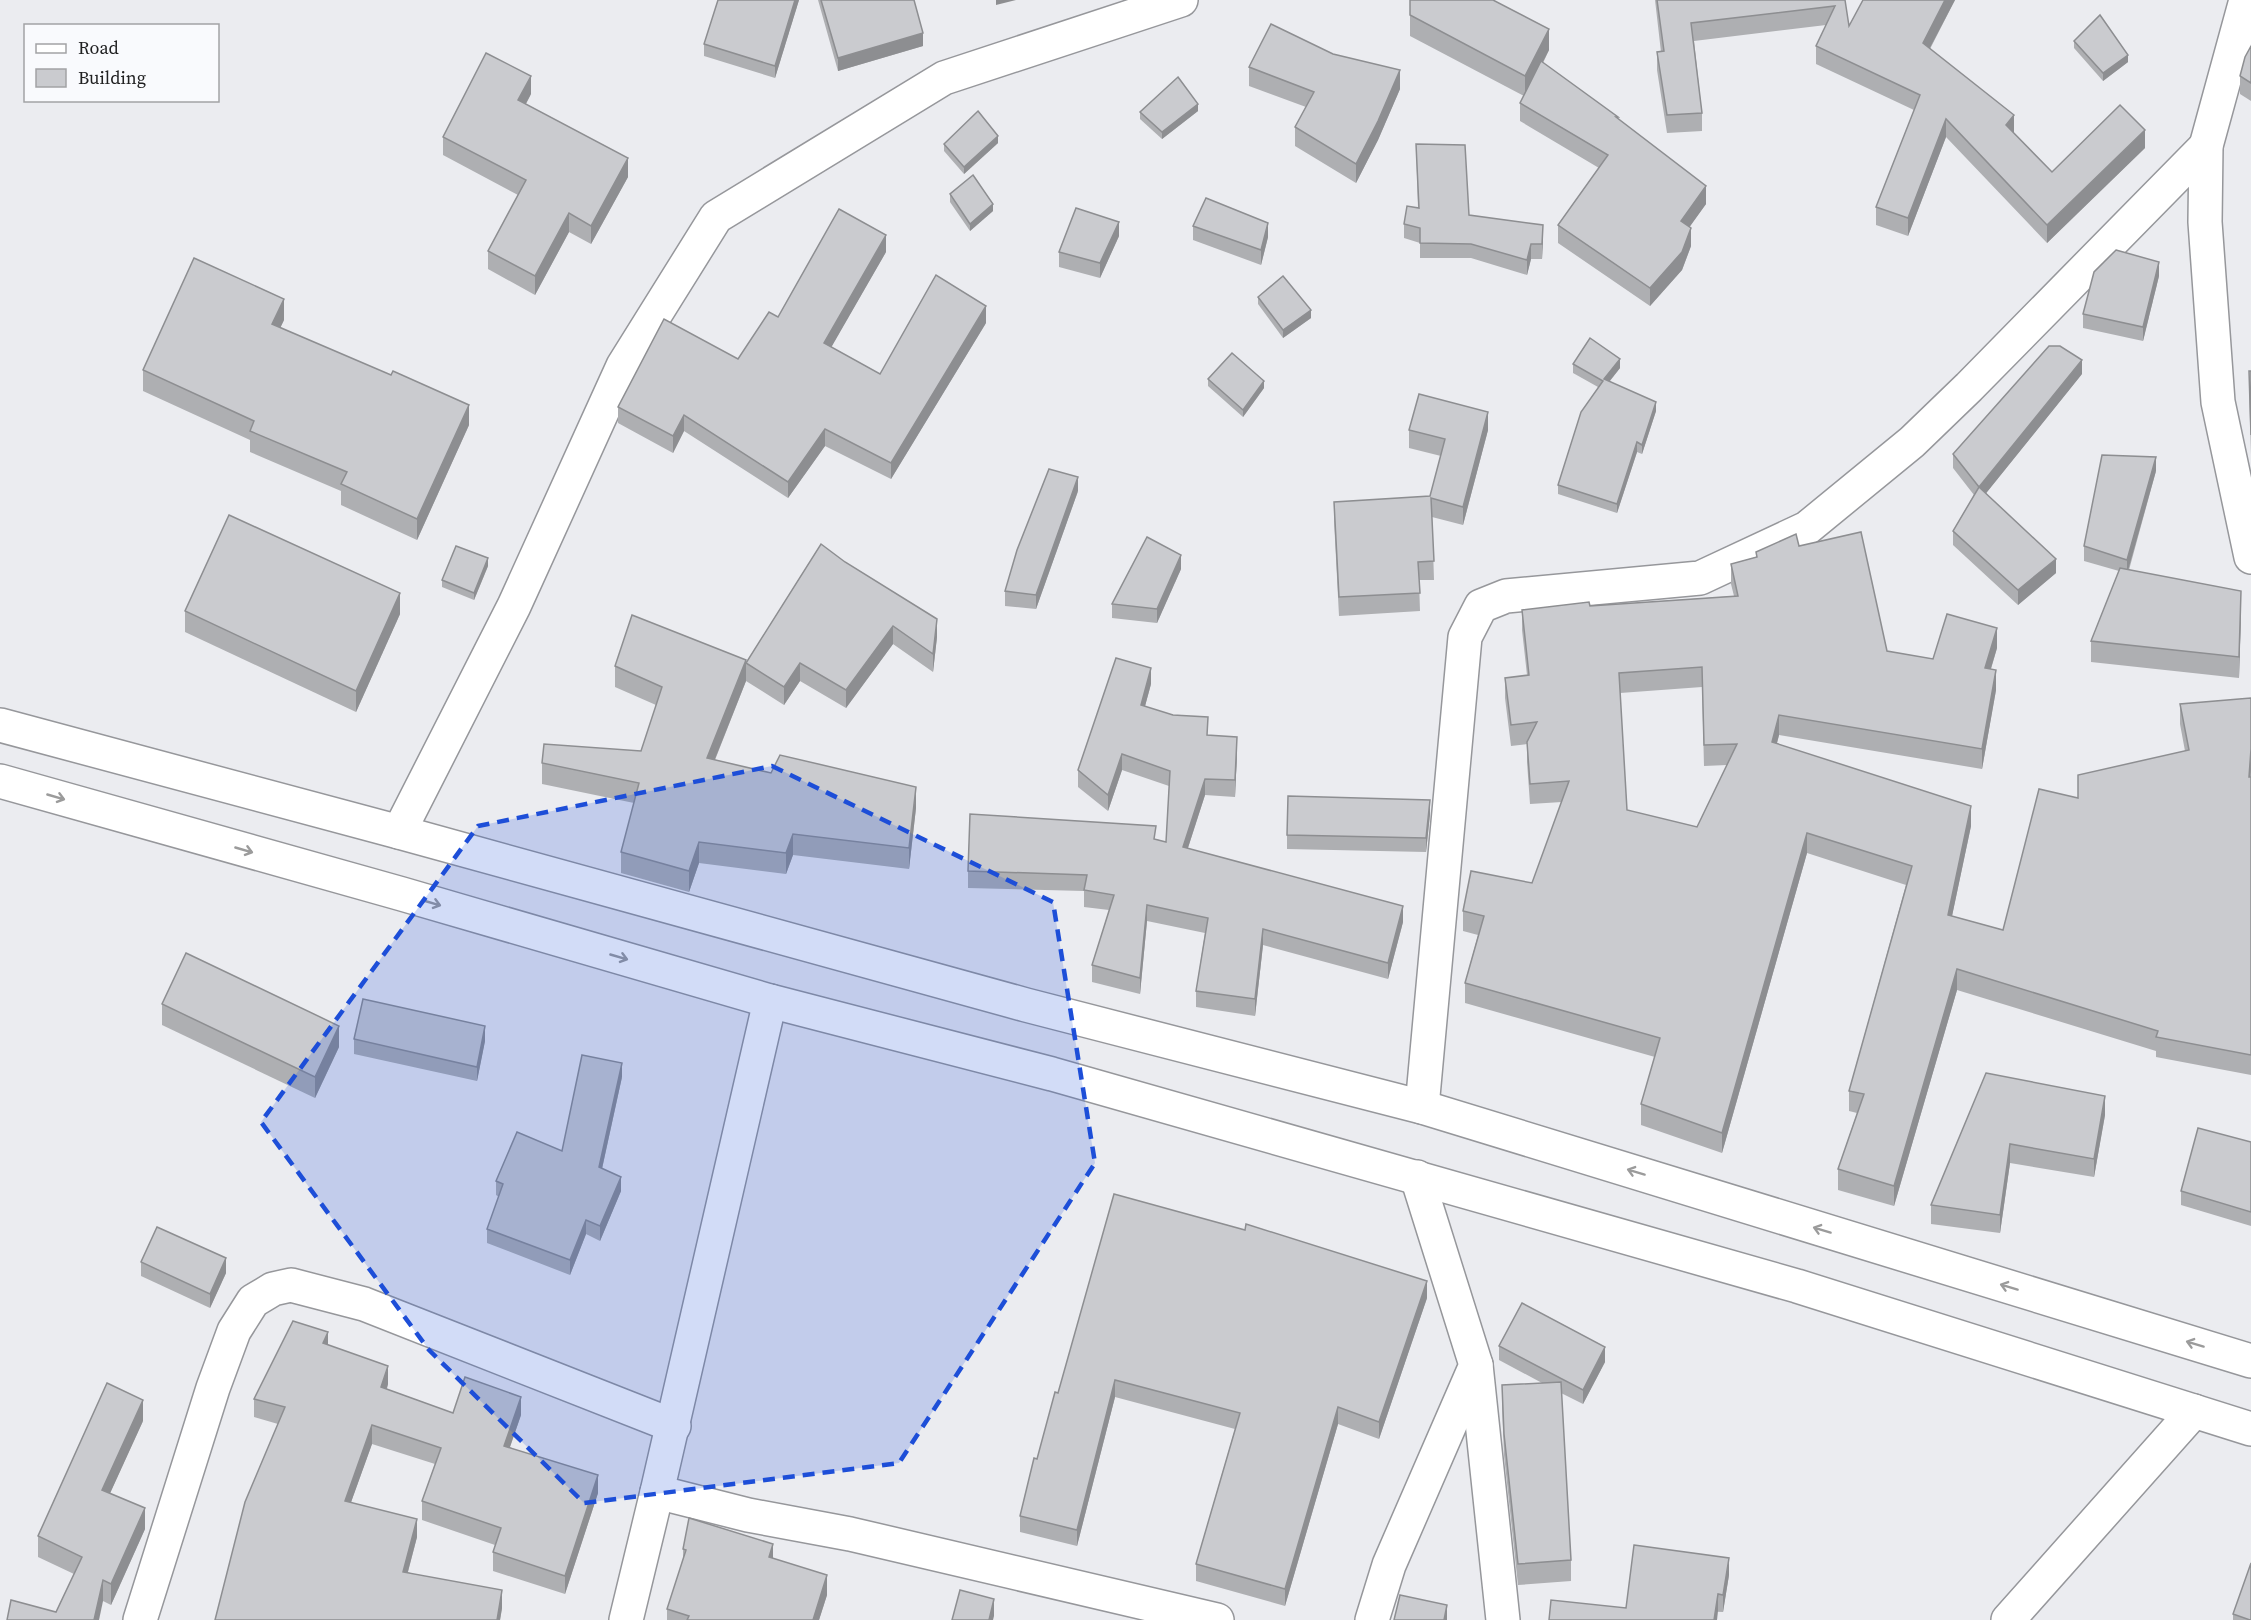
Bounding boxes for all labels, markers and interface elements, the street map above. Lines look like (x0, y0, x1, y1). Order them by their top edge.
legend (24, 24, 219, 102)
text: Road (78, 35, 119, 60)
text: Building (78, 65, 146, 90)
one-way arrow (46, 792, 65, 803)
one-way arrow (234, 845, 253, 856)
one-way arrow (422, 898, 441, 909)
one-way arrow (609, 952, 628, 963)
one-way arrow (1627, 1166, 1646, 1177)
one-way arrow (1813, 1224, 1832, 1235)
one-way arrow (2000, 1281, 2019, 1292)
one-way arrow (2186, 1338, 2205, 1349)

